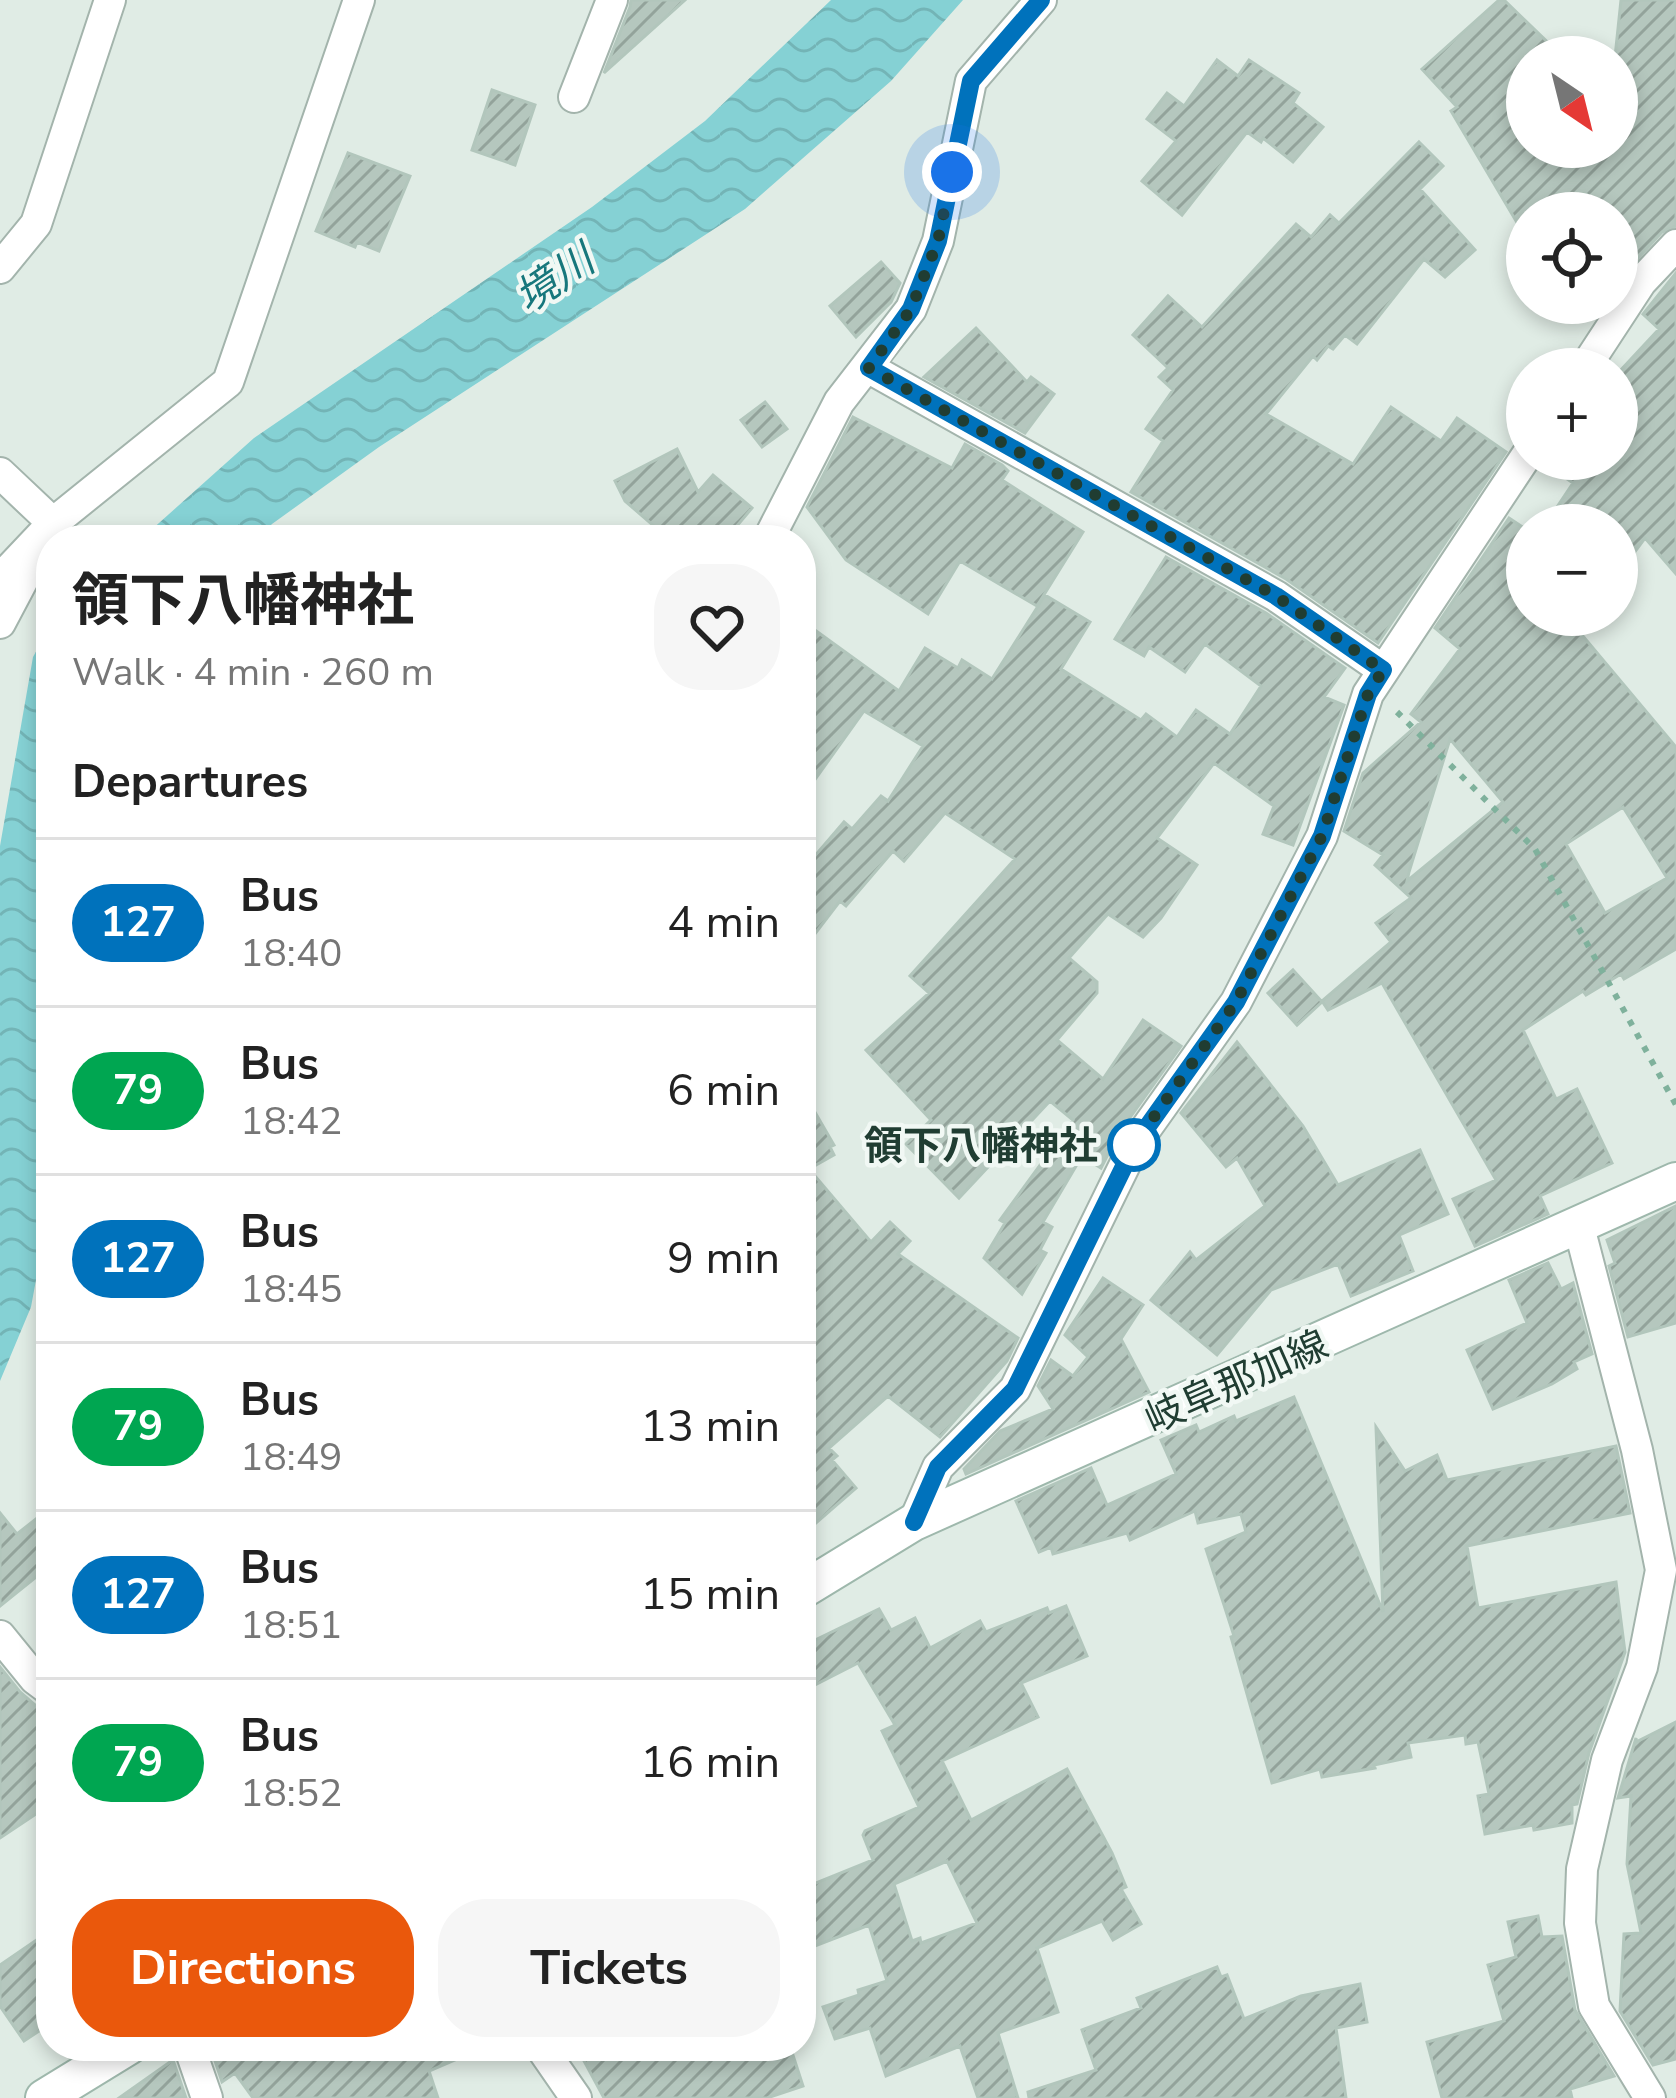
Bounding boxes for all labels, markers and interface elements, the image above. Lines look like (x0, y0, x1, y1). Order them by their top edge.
north arrow (1506, 36, 1638, 168)
map controls (1506, 36, 1638, 636)
your location (922, 142, 982, 202)
button: locate (1506, 192, 1638, 324)
water label: 境川 (504, 230, 609, 326)
button: + (1506, 348, 1638, 480)
button: − (1506, 504, 1638, 636)
text: 領下八幡神社 (72, 562, 414, 640)
button: heart (654, 564, 780, 690)
text: Walk · 4 min · 260 m (72, 646, 434, 699)
text: Departures (72, 752, 308, 813)
text: Bus (240, 866, 319, 927)
text: 4 min (667, 892, 780, 953)
text: 127 (100, 894, 176, 951)
text: 18:40 (240, 927, 343, 980)
text: Bus (240, 1034, 319, 1095)
text: 6 min (667, 1060, 780, 1121)
text: 79 (113, 1062, 163, 1119)
text: 18:42 (240, 1095, 343, 1148)
place label: 領下八幡神社 (864, 1120, 1098, 1173)
marker: 領下八幡神社 (1109, 1120, 1159, 1170)
text: Bus (240, 1202, 319, 1263)
text: 9 min (667, 1228, 780, 1289)
text: 127 (100, 1230, 176, 1287)
text: 18:45 (240, 1263, 343, 1316)
street label: 岐阜那加線 (1137, 1319, 1336, 1446)
text: Bus (240, 1370, 319, 1431)
text: 13 min (640, 1396, 780, 1457)
text: 79 (113, 1398, 163, 1455)
text: 18:49 (240, 1431, 343, 1484)
text: Bus (240, 1538, 319, 1599)
text: 15 min (640, 1564, 780, 1625)
text: 127 (100, 1566, 176, 1623)
text: 18:51 (240, 1599, 343, 1652)
text: Bus (240, 1706, 319, 1767)
text: 16 min (640, 1732, 780, 1793)
text: 79 (113, 1734, 163, 1791)
text: 18:52 (240, 1767, 343, 1820)
button: Directions (72, 1899, 414, 2037)
button: Tickets (438, 1899, 780, 2037)

